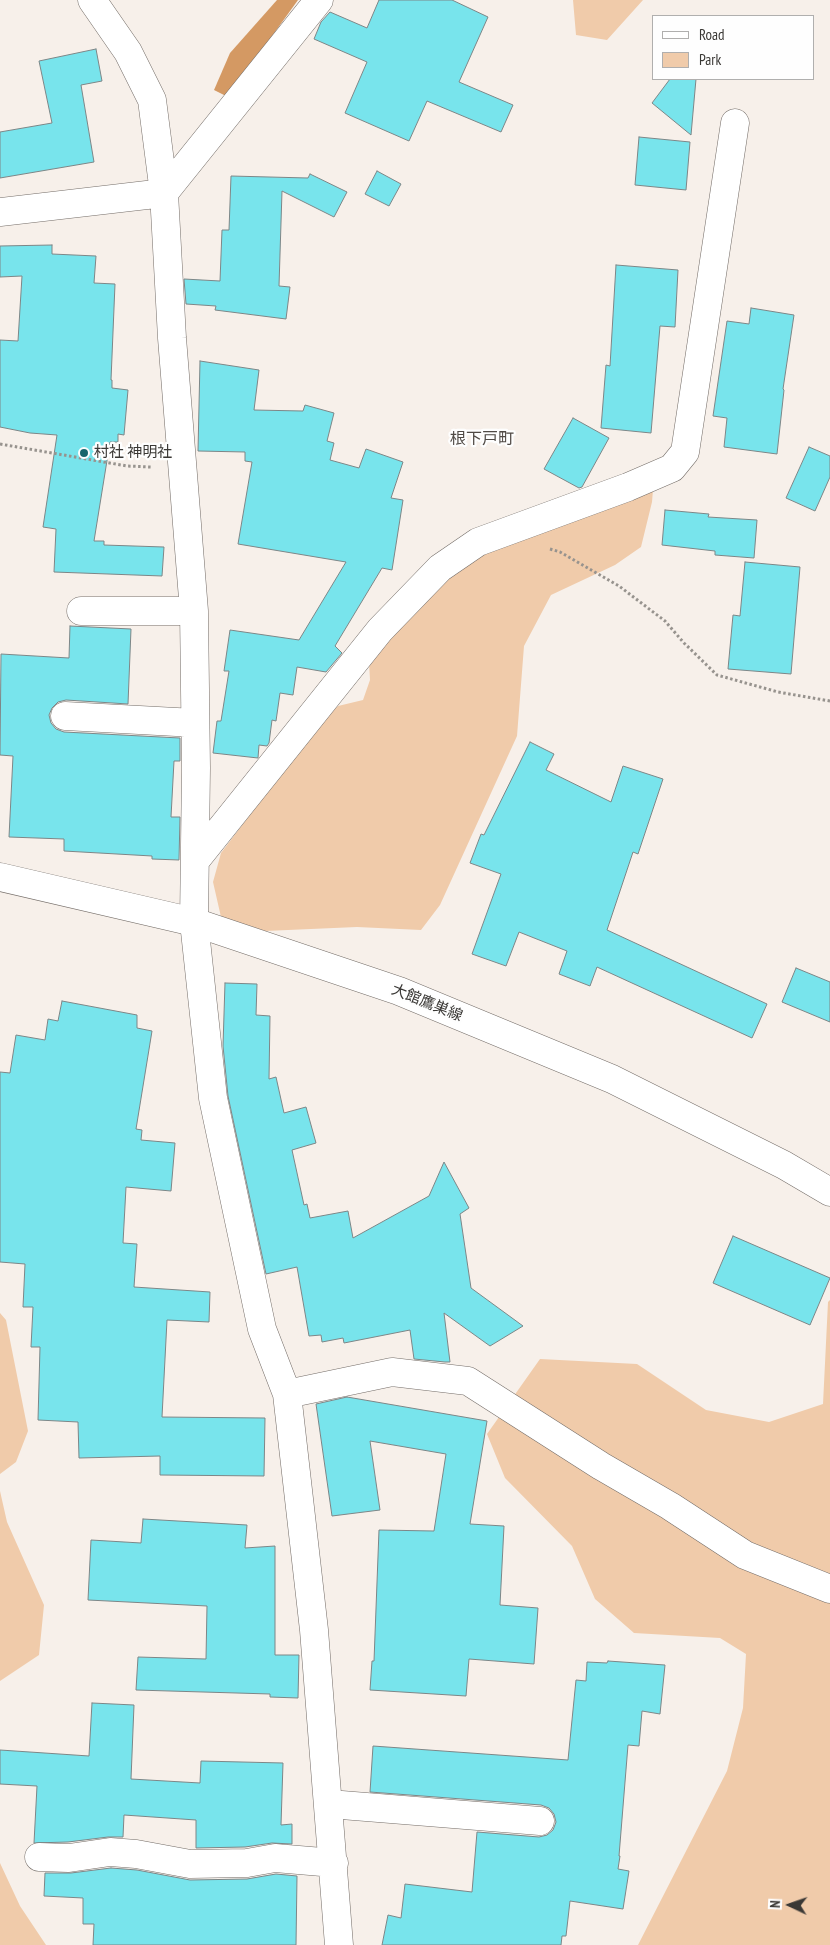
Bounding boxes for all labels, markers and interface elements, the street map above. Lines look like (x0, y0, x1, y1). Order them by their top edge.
legend (652, 15, 815, 80)
text: Road (699, 25, 725, 44)
text: Park (699, 50, 721, 69)
district label: 根下戸町 (450, 429, 514, 449)
place label: 村社 神明社 (94, 444, 172, 462)
marker: 村社 神明社 (78, 447, 90, 459)
street label: 大館鷹巣線 (389, 981, 465, 1025)
north arrow (765, 1880, 815, 1930)
text: N (766, 1900, 784, 1908)

